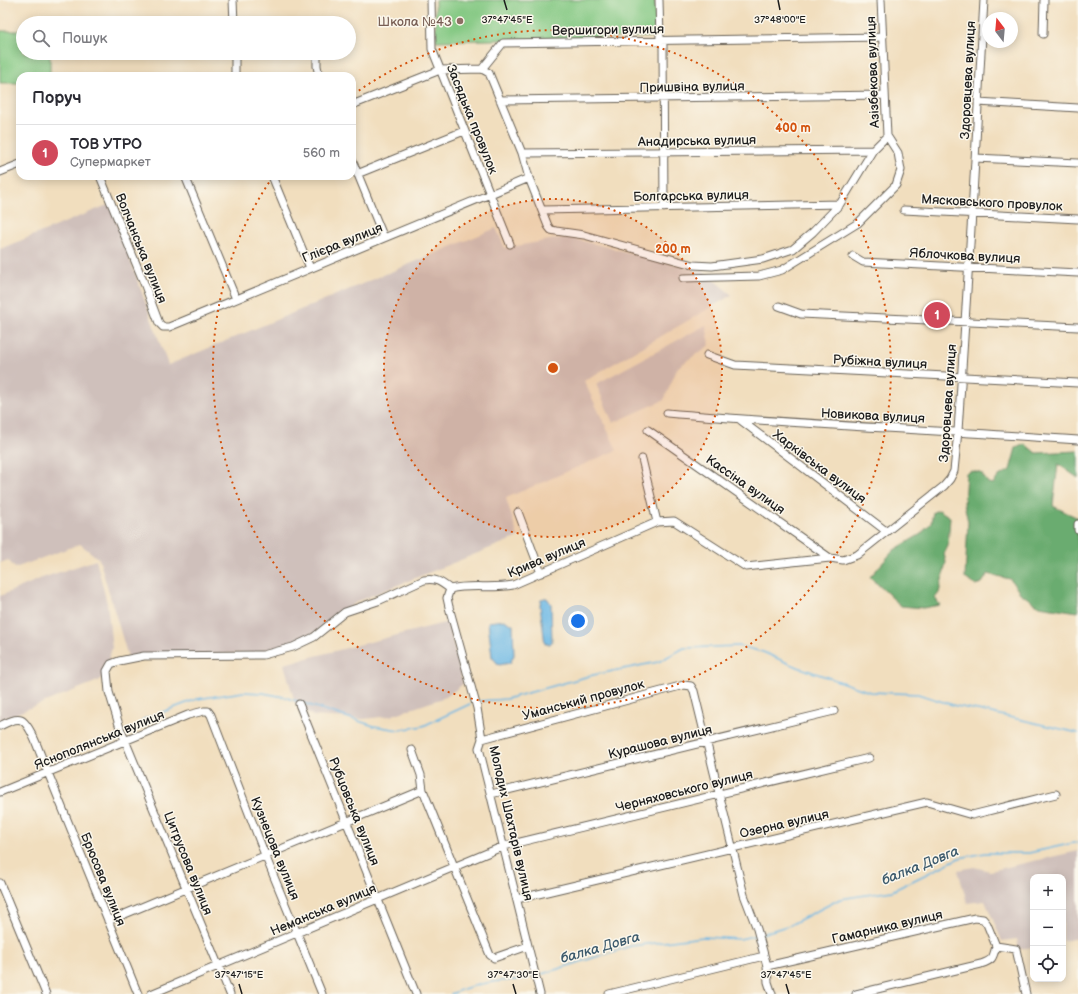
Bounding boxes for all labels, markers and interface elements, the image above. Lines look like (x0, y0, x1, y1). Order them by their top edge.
north arrow (982, 12, 1018, 48)
place label: Школа №43 (378, 14, 452, 30)
text: 37°47'45"E (481, 14, 533, 26)
text: 37°48'00"E (754, 14, 806, 26)
search box (16, 16, 356, 60)
marker: Школа №43 (455, 16, 465, 26)
street label: Азізбекова вулиця (863, 16, 883, 129)
street label: Вершигори вулиця (552, 21, 664, 39)
street label: Здоровцева вулиця (957, 21, 979, 140)
icon: search (30, 27, 52, 49)
text: Пошук (62, 29, 108, 48)
street label: Засядька провулок (443, 62, 501, 177)
street label: Пришвіна вулиця (639, 78, 745, 96)
text: Поруч (32, 88, 82, 108)
text: 400 m (775, 121, 811, 136)
street label: Анадирська вулиця (637, 132, 756, 150)
text: ТОВ УТРО (70, 135, 142, 154)
text: 1 (42, 145, 48, 161)
text: 560 m (303, 145, 340, 161)
text: Супермаркет (70, 154, 151, 170)
street label: Болгарська вулиця (633, 187, 749, 205)
street label: Волчанська вулиця (112, 191, 170, 306)
street label: Мясковського провулок (921, 191, 1063, 215)
street label: Глієра вулиця (300, 220, 385, 266)
text: 200 m (655, 242, 691, 257)
street label: Яблочкова вулиця (909, 245, 1021, 267)
pin: 1 (924, 300, 950, 330)
street label: Здоровцева вулиця (936, 343, 960, 463)
street label: Рубіжна вулиця (832, 352, 928, 372)
centre of rings (546, 361, 560, 375)
street label: Новикова вулиця (820, 405, 925, 427)
street label: Харківська вулиця (770, 426, 869, 507)
street label: Кассіна вулиця (703, 452, 788, 518)
street label: Крива вулиця (505, 534, 588, 582)
your location (568, 611, 588, 631)
street label: Уманський провулок (521, 676, 646, 724)
street label: Яснополянська вулиця (32, 707, 167, 773)
street label: Курашова вулиця (607, 721, 714, 763)
street label: Молодих Шахтарів вулиця (485, 744, 537, 902)
street label: Рубцовська вулиця (325, 755, 383, 868)
street label: Черняховського вулиця (614, 766, 754, 816)
street label: Кузнецова вулиця (247, 794, 303, 902)
street label: Озерна вулиця (738, 806, 830, 842)
street label: Цитрусова вулиця (160, 809, 216, 917)
street label: Брюсова вулиця (77, 830, 129, 928)
water label: балка Довга (879, 842, 961, 889)
map controls (1030, 874, 1066, 982)
button: + (1030, 874, 1066, 910)
street label: Неманська вулиця (268, 880, 379, 939)
street label: Гамарника вулиця (830, 906, 944, 948)
button: − (1030, 910, 1066, 946)
water label: балка Довга (559, 928, 642, 967)
button: locate (1030, 946, 1066, 982)
text: 37°47'15"E (215, 969, 264, 981)
text: 37°47'30"E (487, 969, 539, 981)
text: 37°47'45"E (760, 969, 812, 981)

